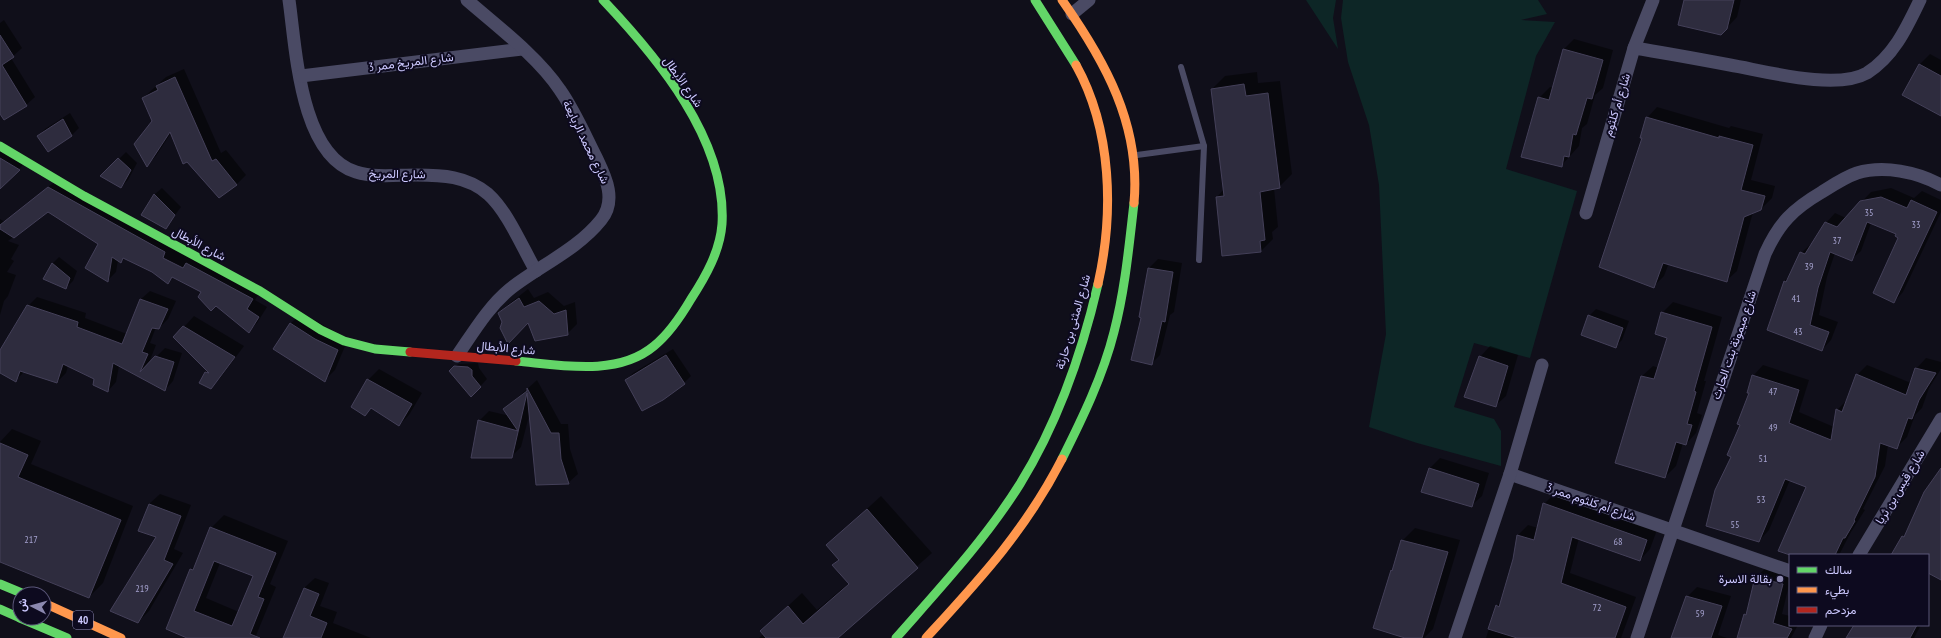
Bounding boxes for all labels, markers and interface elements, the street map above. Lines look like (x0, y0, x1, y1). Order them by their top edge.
street label: شارع المريخ ممر 3 (368, 49, 455, 76)
street label: شارع الأبطال (659, 53, 706, 111)
street label: شارع أم كلثوم (1600, 72, 1635, 139)
street label: شارع محمد الربايعة (558, 98, 613, 187)
street label: شارع المريخ (368, 166, 426, 183)
house number: 35 (1865, 206, 1874, 219)
house number: 33 (1912, 218, 1921, 231)
street label: شارع الأبطال (169, 223, 229, 266)
house number: 37 (1833, 234, 1842, 247)
house number: 39 (1805, 260, 1814, 273)
street label: شارع المثنى بن حارثة (1052, 273, 1095, 372)
street label: شارع ميمونة بنت الحارث (1708, 288, 1761, 402)
house number: 41 (1792, 292, 1801, 305)
house number: 43 (1794, 325, 1803, 338)
street label: شارع الأبطال (476, 337, 536, 360)
house number: 47 (1769, 385, 1778, 398)
house number: 49 (1769, 421, 1778, 434)
street label: شارع قيس بن ثريا (1872, 447, 1929, 528)
house number: 51 (1759, 452, 1768, 465)
street label: شارع أم كلثوم ممر 3 (1544, 479, 1638, 526)
house number: 53 (1757, 493, 1766, 506)
house number: 55 (1731, 518, 1740, 531)
house number: 217 (24, 533, 38, 546)
house number: 68 (1614, 535, 1623, 548)
legend (1789, 554, 1929, 626)
text: سالك (1825, 562, 1852, 577)
place label: بقالة الاسرة (1719, 571, 1772, 587)
marker: بقالة الاسرة (1775, 574, 1785, 584)
house number: 219 (135, 582, 149, 595)
text: بطيء (1825, 582, 1849, 600)
north arrow (12, 586, 52, 626)
text: ش (14, 598, 30, 612)
house number: 72 (1593, 601, 1602, 614)
text: مزدحم (1825, 602, 1856, 618)
house number: 59 (1696, 607, 1705, 620)
road number: 40 (73, 611, 93, 629)

